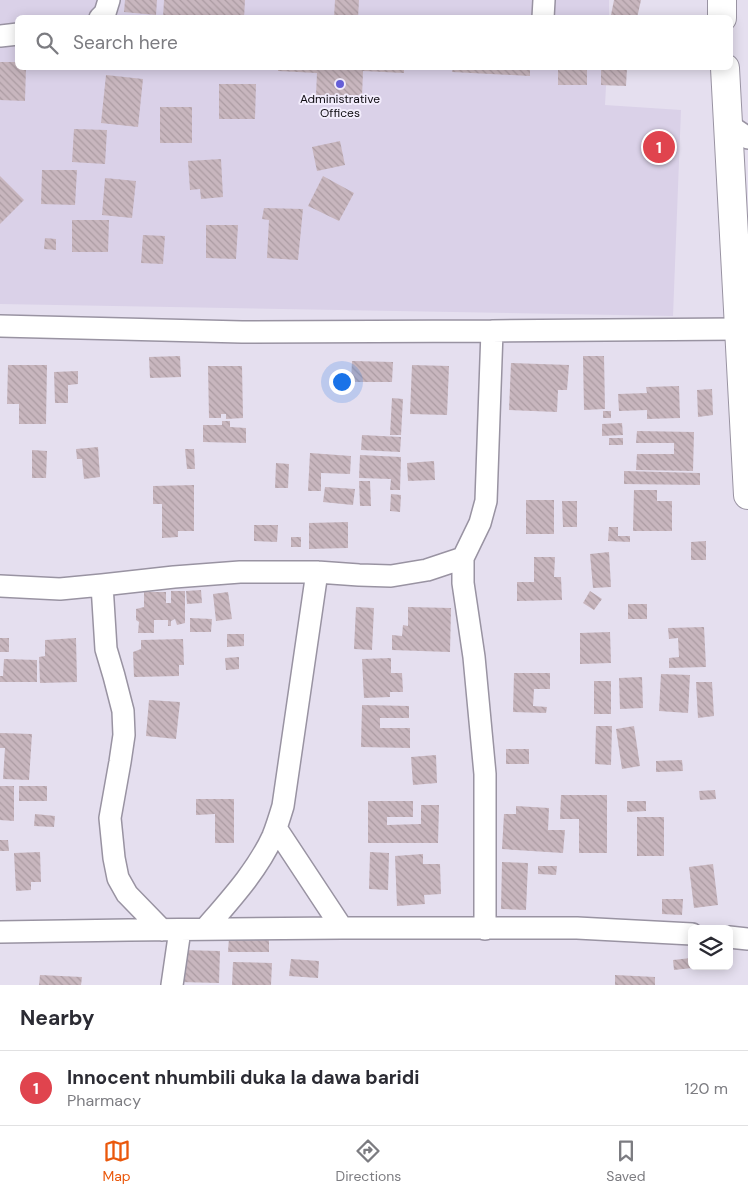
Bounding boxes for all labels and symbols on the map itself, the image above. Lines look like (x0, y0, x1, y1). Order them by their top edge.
marker: Administrative Offices (334, 78, 346, 90)
place label: Administrative Offices (300, 91, 380, 121)
pin: 1 (643, 128, 675, 166)
your location (329, 369, 355, 395)

